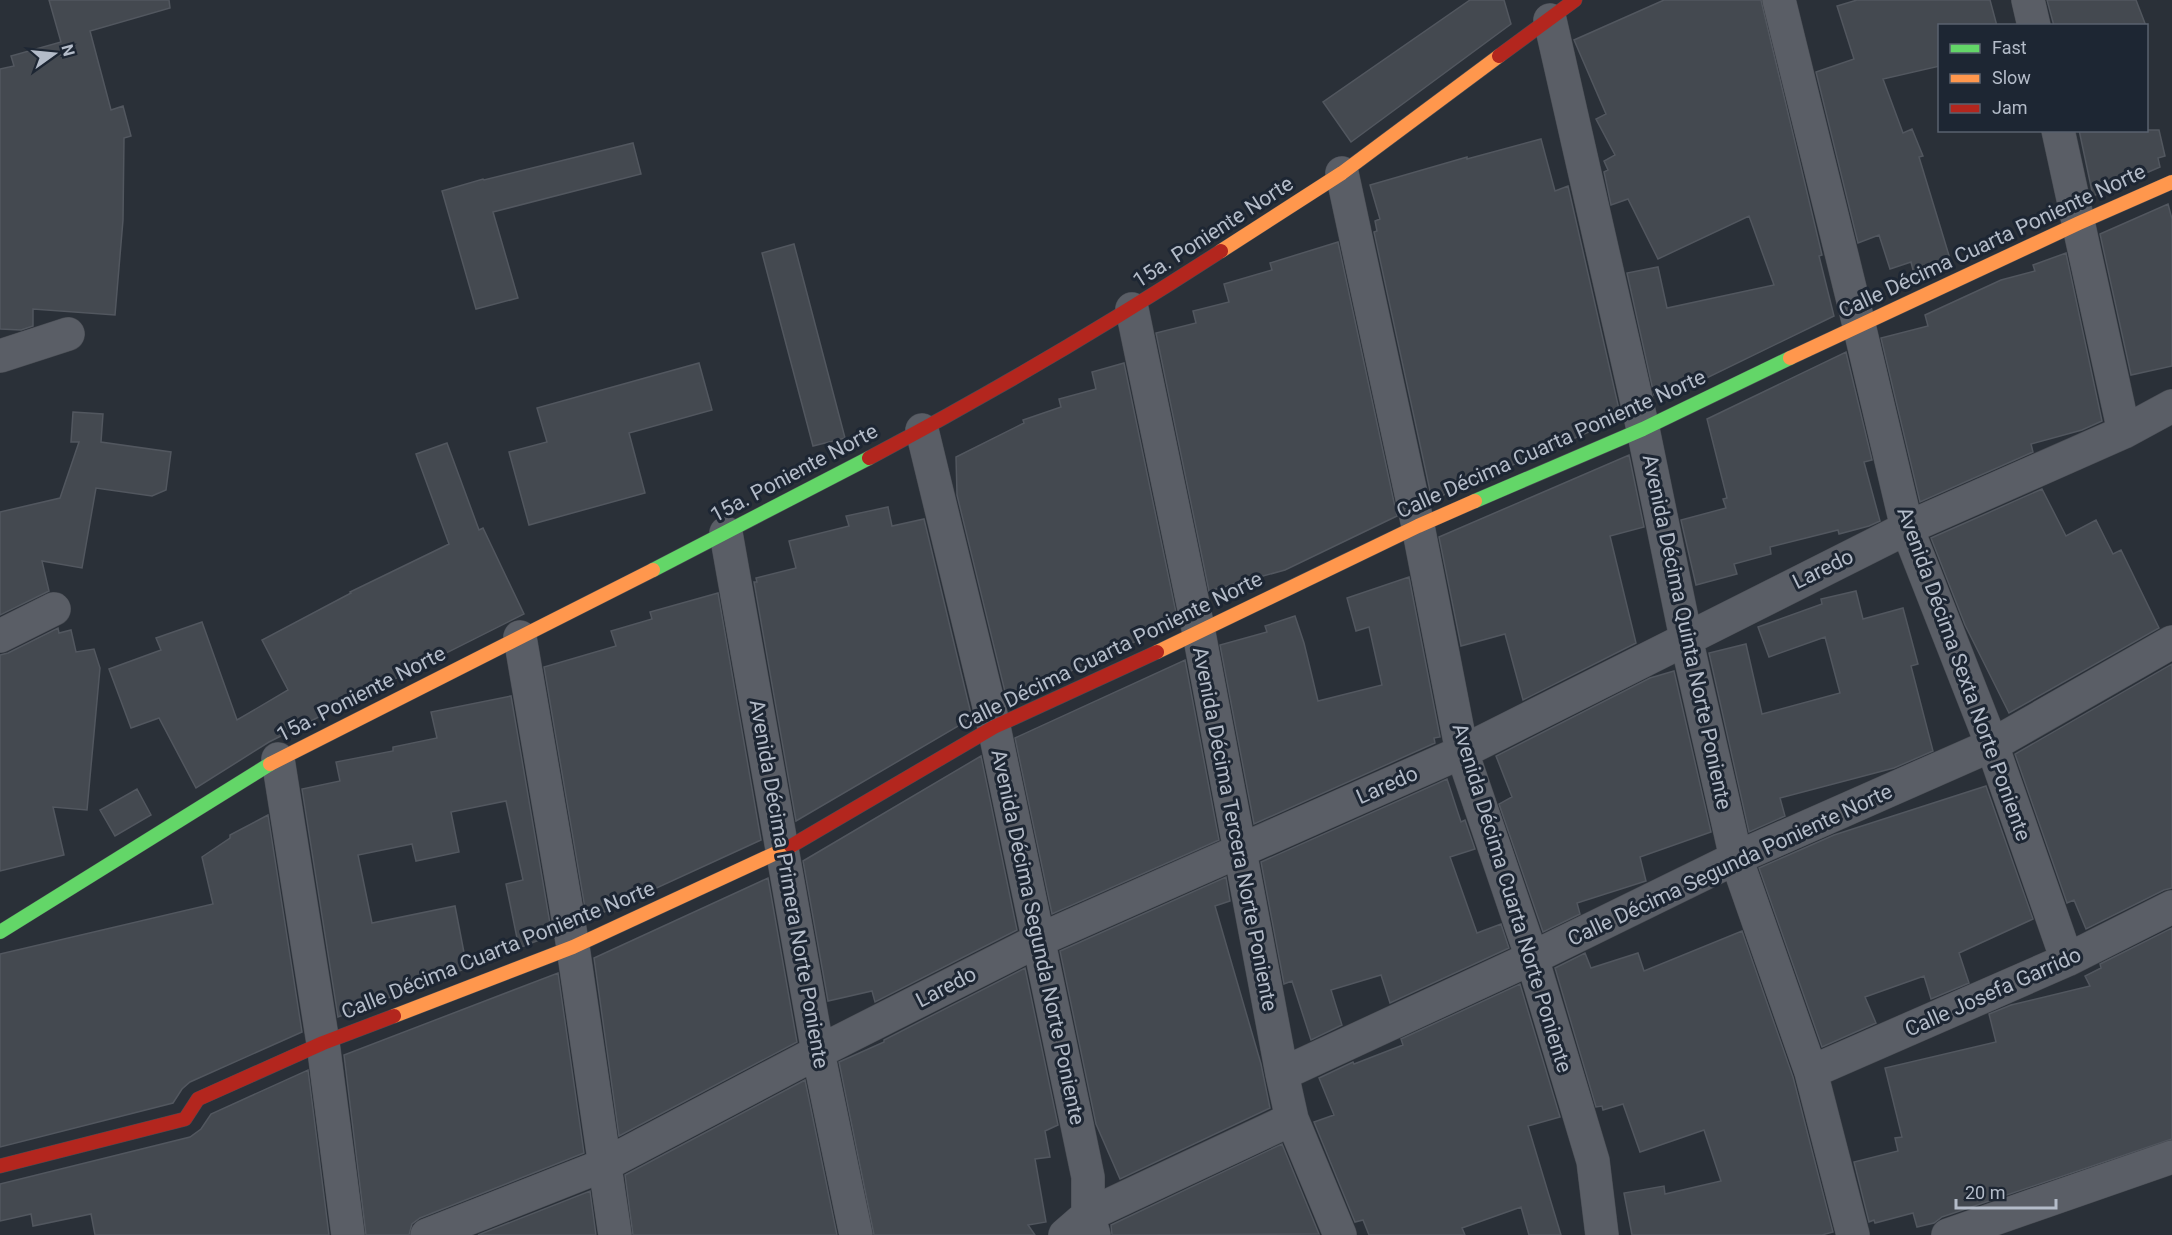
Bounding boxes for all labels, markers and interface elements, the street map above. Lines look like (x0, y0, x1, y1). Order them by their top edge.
north arrow (24, 24, 84, 84)
legend (1938, 24, 2148, 132)
text: Fast (1992, 37, 2027, 58)
text: N (57, 42, 79, 58)
text: Slow (1992, 67, 2031, 88)
text: Jam (1992, 97, 2028, 118)
street label: Calle Décima Cuarta Poniente Norte (1835, 159, 2149, 323)
street label: 15a. Poniente Norte (1128, 171, 1298, 293)
street label: Calle Décima Cuarta Poniente Norte (1393, 365, 1709, 523)
street label: 15a. Poniente Norte (706, 419, 882, 527)
street label: Avenida Décima Quinta Norte Poniente (1638, 452, 1736, 812)
street label: Avenida Décima Sexta Norte Poniente (1892, 504, 2036, 844)
street label: Laredo (1789, 544, 1857, 594)
street label: Calle Décima Cuarta Poniente Norte (954, 567, 1266, 735)
street label: 15a. Poniente Norte (273, 641, 449, 747)
street label: Avenida Décima Tercera Norte Poniente (1188, 645, 1282, 1013)
street label: Avenida Décima Primera Norte Poniente (745, 698, 833, 1070)
street label: Avenida Décima Cuarta Norte Poniente (1447, 721, 1577, 1075)
street label: Avenida Décima Segunda Norte Poniente (986, 747, 1090, 1127)
street label: Laredo (1353, 761, 1421, 809)
street label: Calle Décima Segunda Poniente Norte (1564, 779, 1896, 951)
street label: Calle Décima Cuarta Poniente Norte (338, 876, 658, 1024)
street label: Calle Josefa Garrido (1901, 942, 2085, 1042)
street label: Laredo (912, 962, 980, 1012)
scale bar (1956, 1172, 2056, 1210)
text: 20 m (1965, 1182, 2005, 1203)

